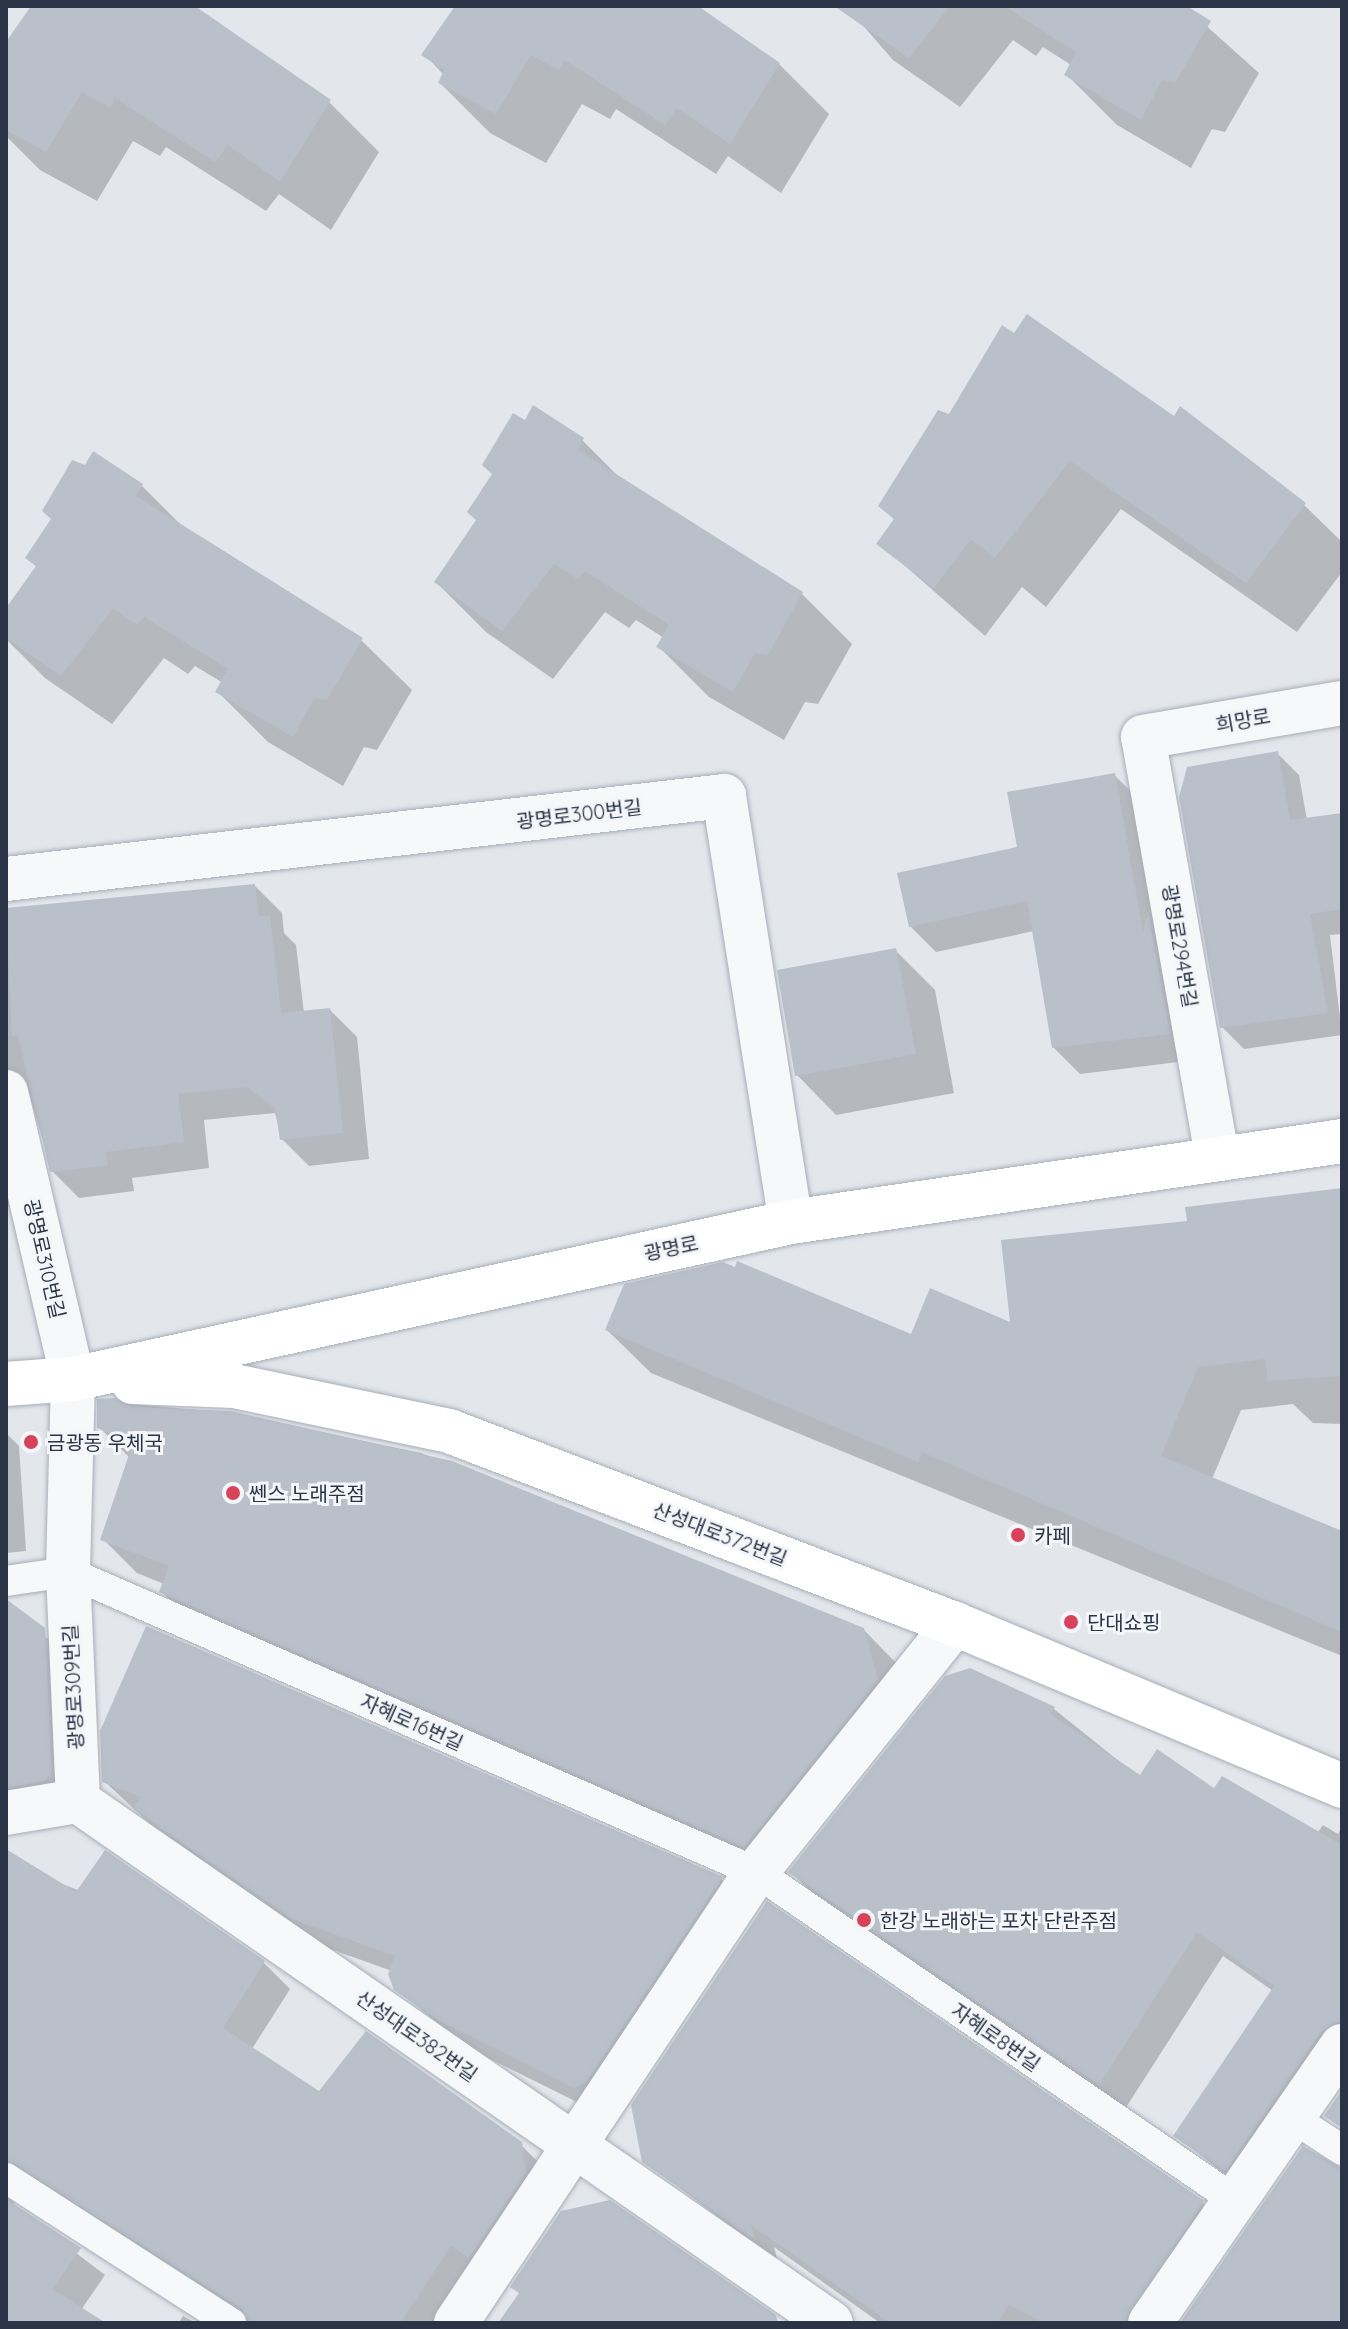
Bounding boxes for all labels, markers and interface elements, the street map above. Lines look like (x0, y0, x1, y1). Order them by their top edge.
street label: 희망로 (1214, 703, 1272, 737)
street label: 광명로300번길 (515, 794, 643, 834)
street label: 광명로294번길 (1157, 882, 1203, 1010)
street label: 광명로310번길 (20, 1197, 70, 1321)
street label: 광명로 (642, 1231, 700, 1265)
place label: 금광동 우체국 (47, 1430, 163, 1454)
marker: 금광동 우체국 (22, 1433, 40, 1451)
place label: 쎈스 노래주점 (249, 1481, 365, 1505)
marker: 쎈스 노래주점 (224, 1484, 242, 1502)
street label: 산성대로372번길 (649, 1497, 791, 1571)
place label: 카페 (1034, 1523, 1071, 1547)
marker: 카페 (1009, 1526, 1027, 1544)
place label: 단대쇼핑 (1087, 1610, 1161, 1634)
marker: 단대쇼핑 (1062, 1613, 1080, 1631)
street label: 광명로309번길 (58, 1624, 88, 1750)
street label: 자혜로16번길 (357, 1689, 467, 1755)
place label: 한강 노래하는 포차 단란주점 (880, 1908, 1117, 1932)
marker: 한강 노래하는 포차 단란주점 (855, 1911, 873, 1929)
street label: 산성대로382번길 (352, 1985, 482, 2087)
street label: 자혜로8번길 (947, 1998, 1045, 2076)

